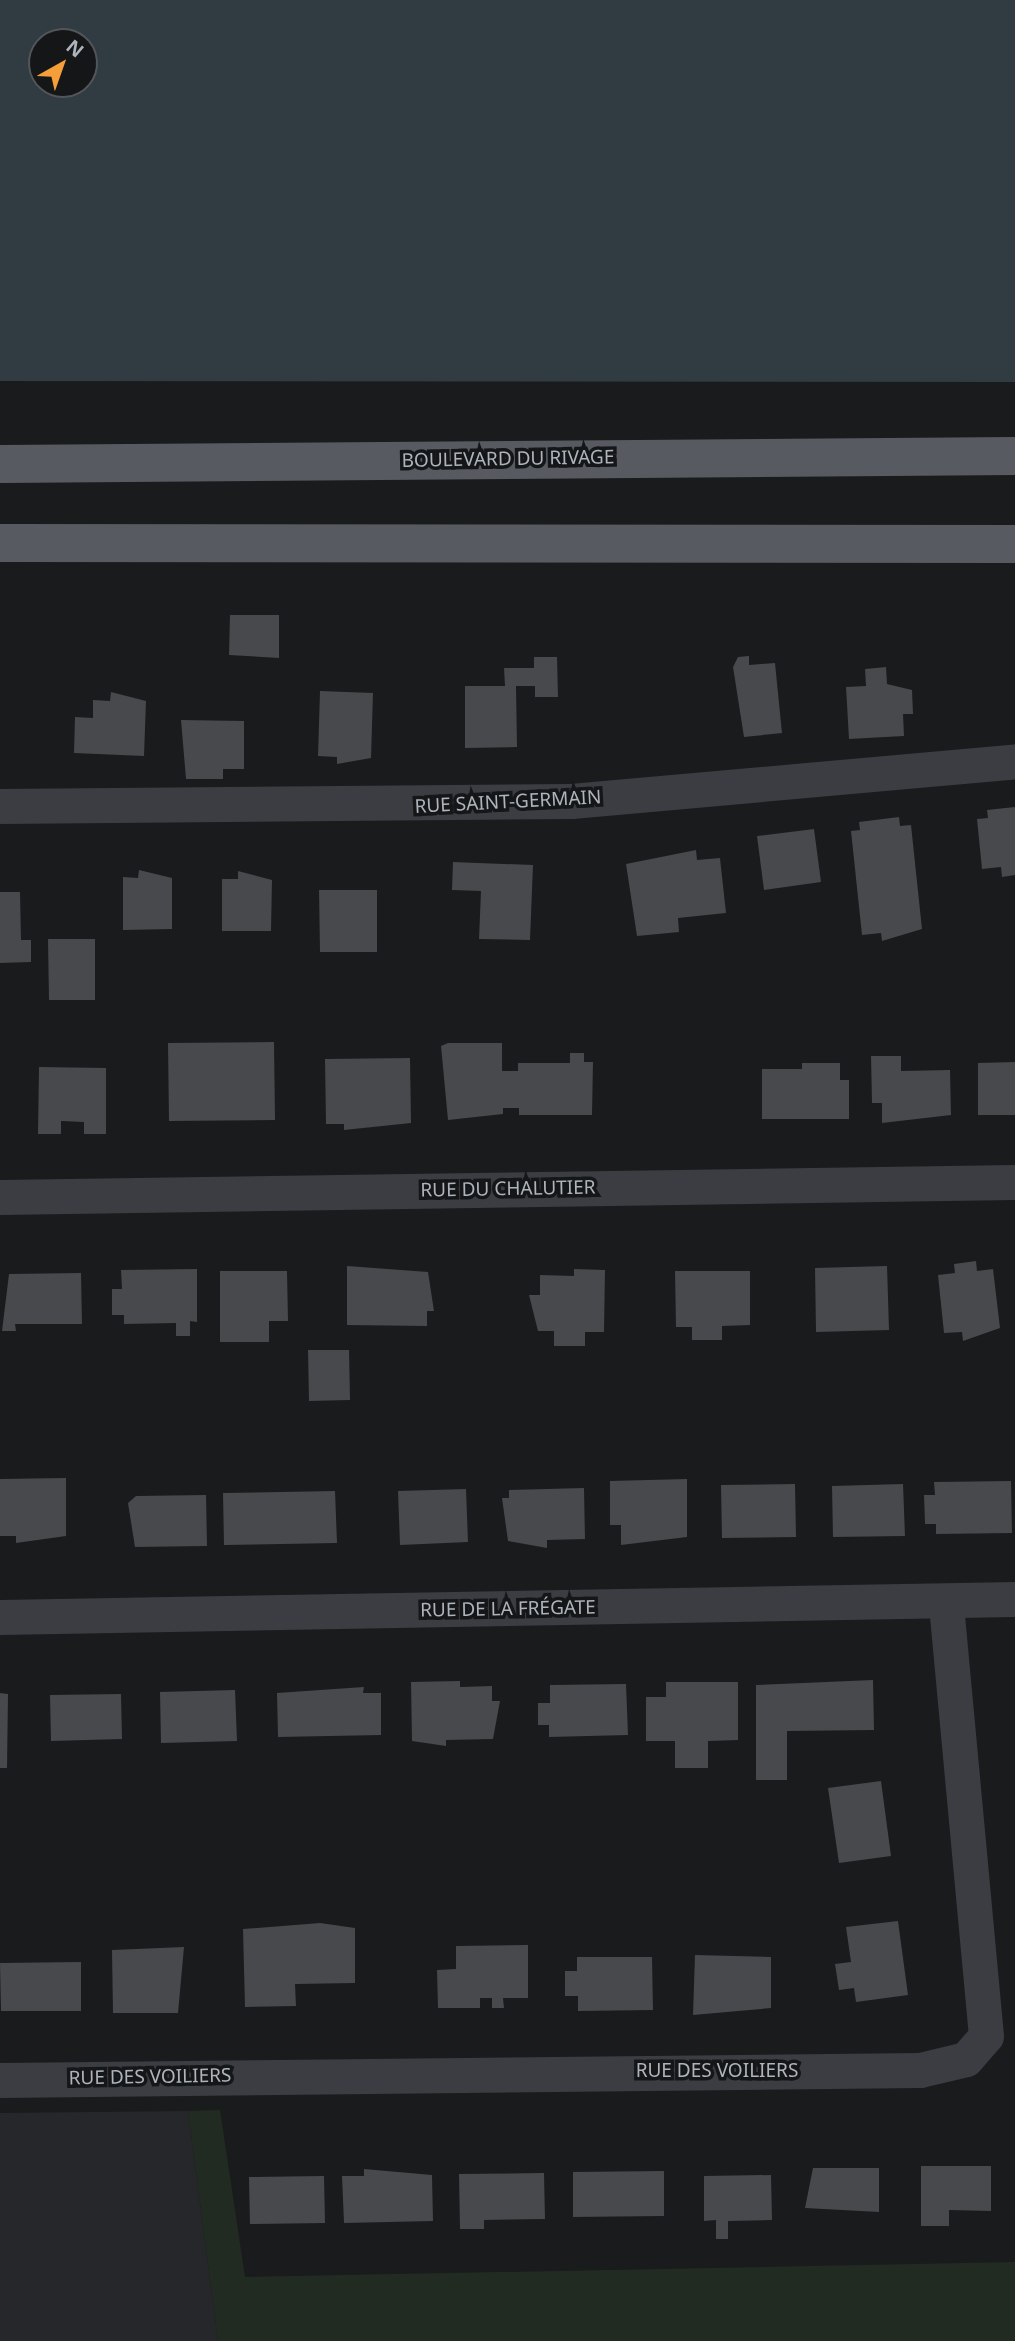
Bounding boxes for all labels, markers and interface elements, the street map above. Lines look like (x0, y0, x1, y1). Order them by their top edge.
north arrow (28, 28, 98, 98)
text: N (61, 34, 89, 63)
street label: BOULEVARD DU RIVAGE (401, 446, 615, 472)
street label: RUE SAINT-GERMAIN (414, 786, 602, 818)
street label: RUE DU CHALUTIER (420, 1176, 596, 1202)
street label: RUE DE LA FRÉGATE (420, 1596, 596, 1622)
street label: RUE DES VOILIERS (636, 2060, 798, 2082)
street label: RUE DES VOILIERS (68, 2064, 232, 2090)

